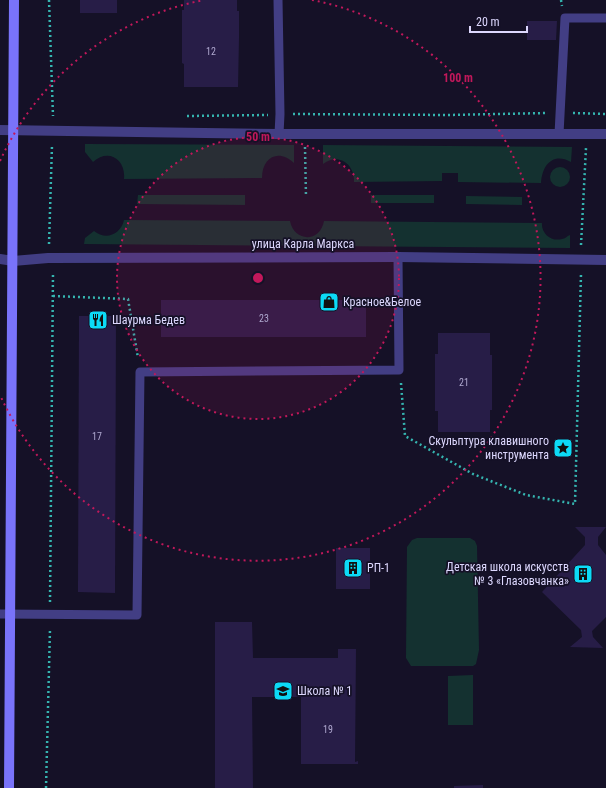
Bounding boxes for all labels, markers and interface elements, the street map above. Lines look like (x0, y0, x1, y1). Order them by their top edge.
scale bar (470, 8, 527, 34)
text: 20 m (476, 15, 500, 29)
house number: 12 (206, 46, 216, 57)
text: 100 m (443, 71, 473, 85)
text: 50 m (246, 130, 270, 144)
street label: улица Карла Маркса (252, 237, 354, 251)
centre of rings (251, 271, 265, 285)
shop icon: Красное&Белое (318, 291, 340, 313)
place label: Красное&Белое (343, 295, 421, 309)
restaurant icon: Шаурма Бедев (87, 309, 109, 331)
place label: Шаурма Бедев (112, 313, 185, 327)
house number: 23 (259, 313, 269, 324)
house number: 21 (459, 377, 469, 388)
house number: 17 (92, 431, 102, 442)
place label: Скульптура клавишного инструмента (428, 434, 549, 462)
place icon: Скульптура клавишного инструмента (552, 437, 574, 459)
building icon: РП-1 (342, 557, 364, 579)
place label: Детская школа искусств № 3 «Глазовчанка» (446, 560, 569, 588)
place label: РП-1 (367, 561, 390, 575)
building icon: Детская школа искусств № 3 «Глазовчанка» (572, 563, 594, 585)
school or university icon: Школа № 1 (272, 680, 294, 702)
place label: Школа № 1 (297, 684, 352, 698)
house number: 19 (323, 724, 333, 735)

